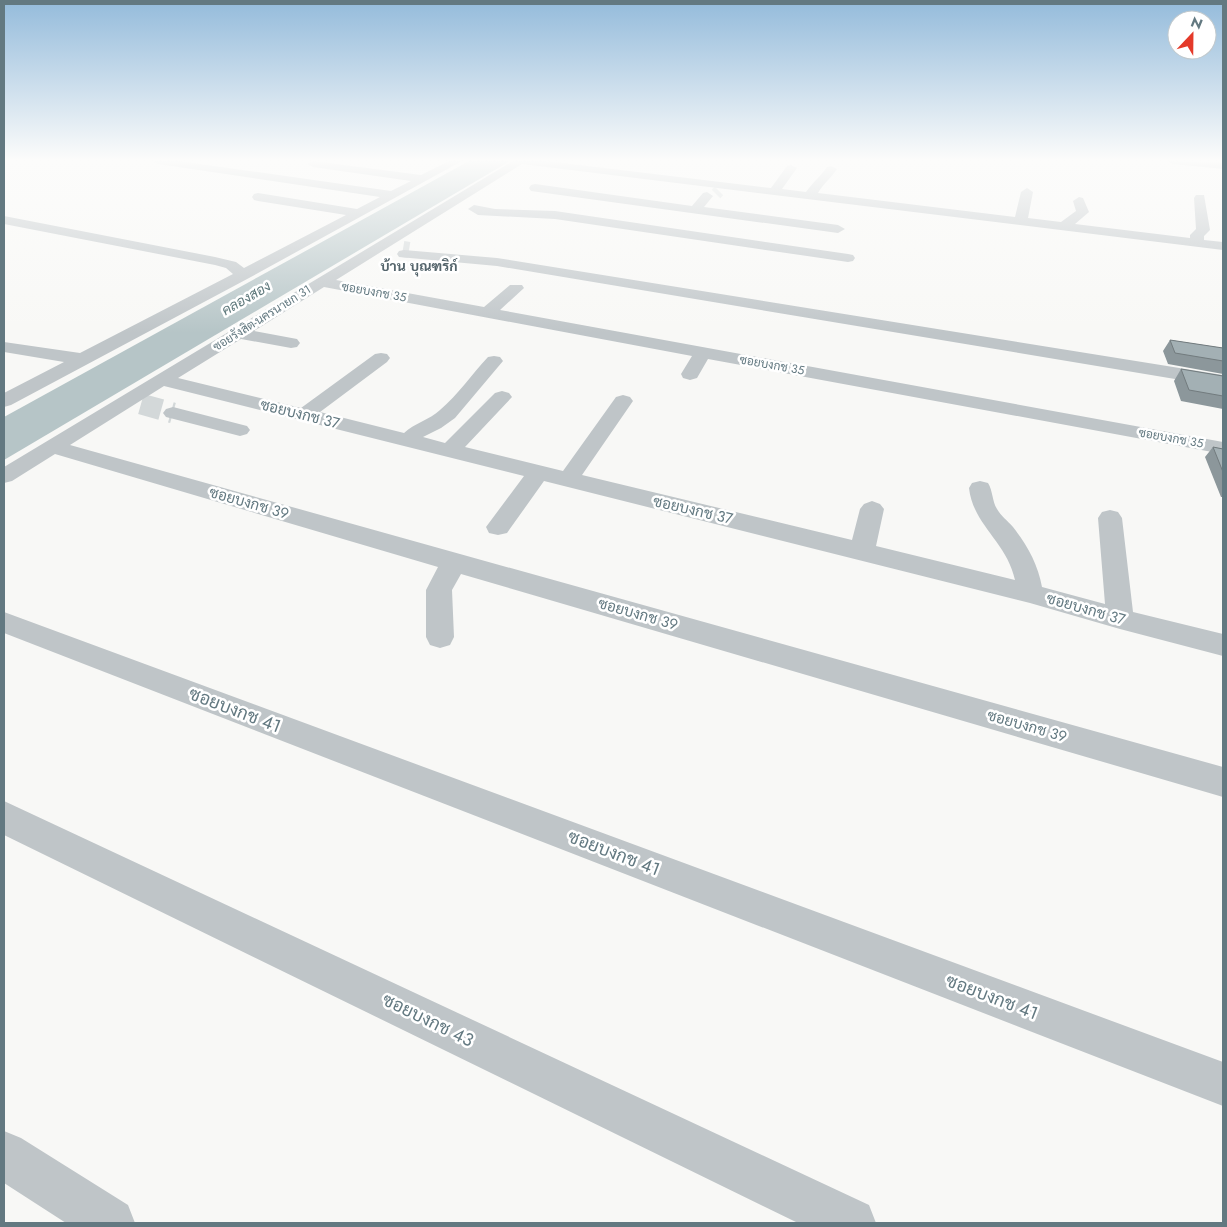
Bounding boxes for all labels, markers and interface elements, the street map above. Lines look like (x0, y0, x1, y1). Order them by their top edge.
north arrow (1167, 10, 1217, 60)
text: N (1188, 12, 1206, 34)
district label: บ้าน บุณฑริก์ (380, 256, 458, 277)
water label: คลองสอง (218, 276, 274, 320)
street label: ซอยบงกช 35 (340, 277, 408, 307)
street label: ซอยรังสิต-นครนายก 31 (209, 280, 315, 356)
street label: ซอยบงกช 35 (738, 350, 806, 380)
street label: ซอยบงกช 37 (258, 394, 342, 435)
street label: ซอยบงกช 35 (1137, 423, 1205, 453)
street label: ซอยบงกช 39 (206, 481, 292, 525)
street label: ซอยบงกช 37 (651, 490, 735, 530)
street label: ซอยบงกช 37 (1044, 587, 1128, 631)
street label: ซอยบงกช 39 (595, 592, 681, 636)
street label: ซอยบงกช 41 (185, 680, 285, 740)
street label: ซอยบงกช 39 (984, 704, 1070, 748)
street label: ซอยบงกช 41 (564, 823, 664, 883)
street label: ซอยบงกช 41 (942, 967, 1042, 1027)
street label: ซอยบงกช 43 (378, 987, 478, 1053)

